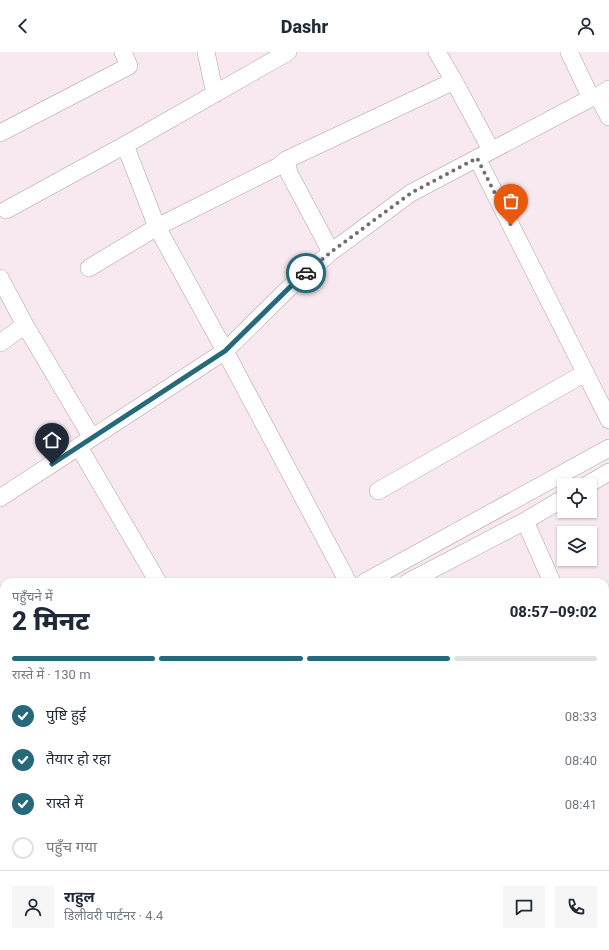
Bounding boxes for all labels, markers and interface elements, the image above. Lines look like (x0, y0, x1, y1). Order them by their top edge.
icon: back (12, 15, 34, 37)
icon: person (575, 15, 597, 37)
text: Dashr (281, 16, 328, 37)
pin (494, 184, 528, 225)
icon: bag (500, 190, 522, 212)
courier (286, 253, 326, 293)
icon: car (295, 262, 317, 284)
pin (35, 423, 69, 464)
icon: home (41, 429, 63, 451)
map controls (557, 478, 597, 566)
button: locate (557, 478, 597, 518)
button: layers (557, 526, 597, 566)
text: पहुँचने में (12, 589, 53, 604)
text: 08:57–09:02 (510, 603, 597, 621)
text: 2 मिनट (12, 606, 89, 636)
text: रास्ते में · 130 m (12, 667, 91, 682)
icon: check (12, 705, 34, 727)
text: पुष्टि हुई (46, 706, 86, 724)
text: 08:33 (565, 709, 597, 724)
icon: check (12, 749, 34, 771)
text: तैयार हो रहा (46, 750, 111, 768)
text: 08:40 (565, 753, 597, 768)
icon: check (12, 793, 34, 815)
text: रास्ते में (46, 794, 83, 812)
text: 08:41 (565, 797, 597, 812)
text: पहुँच गया (46, 838, 97, 856)
button: person (12, 886, 54, 928)
button: chat (503, 886, 545, 928)
button: phone (555, 886, 597, 928)
text: राहुल (64, 888, 95, 906)
text: डिलीवरी पार्टनर · 4.4 (64, 908, 163, 923)

